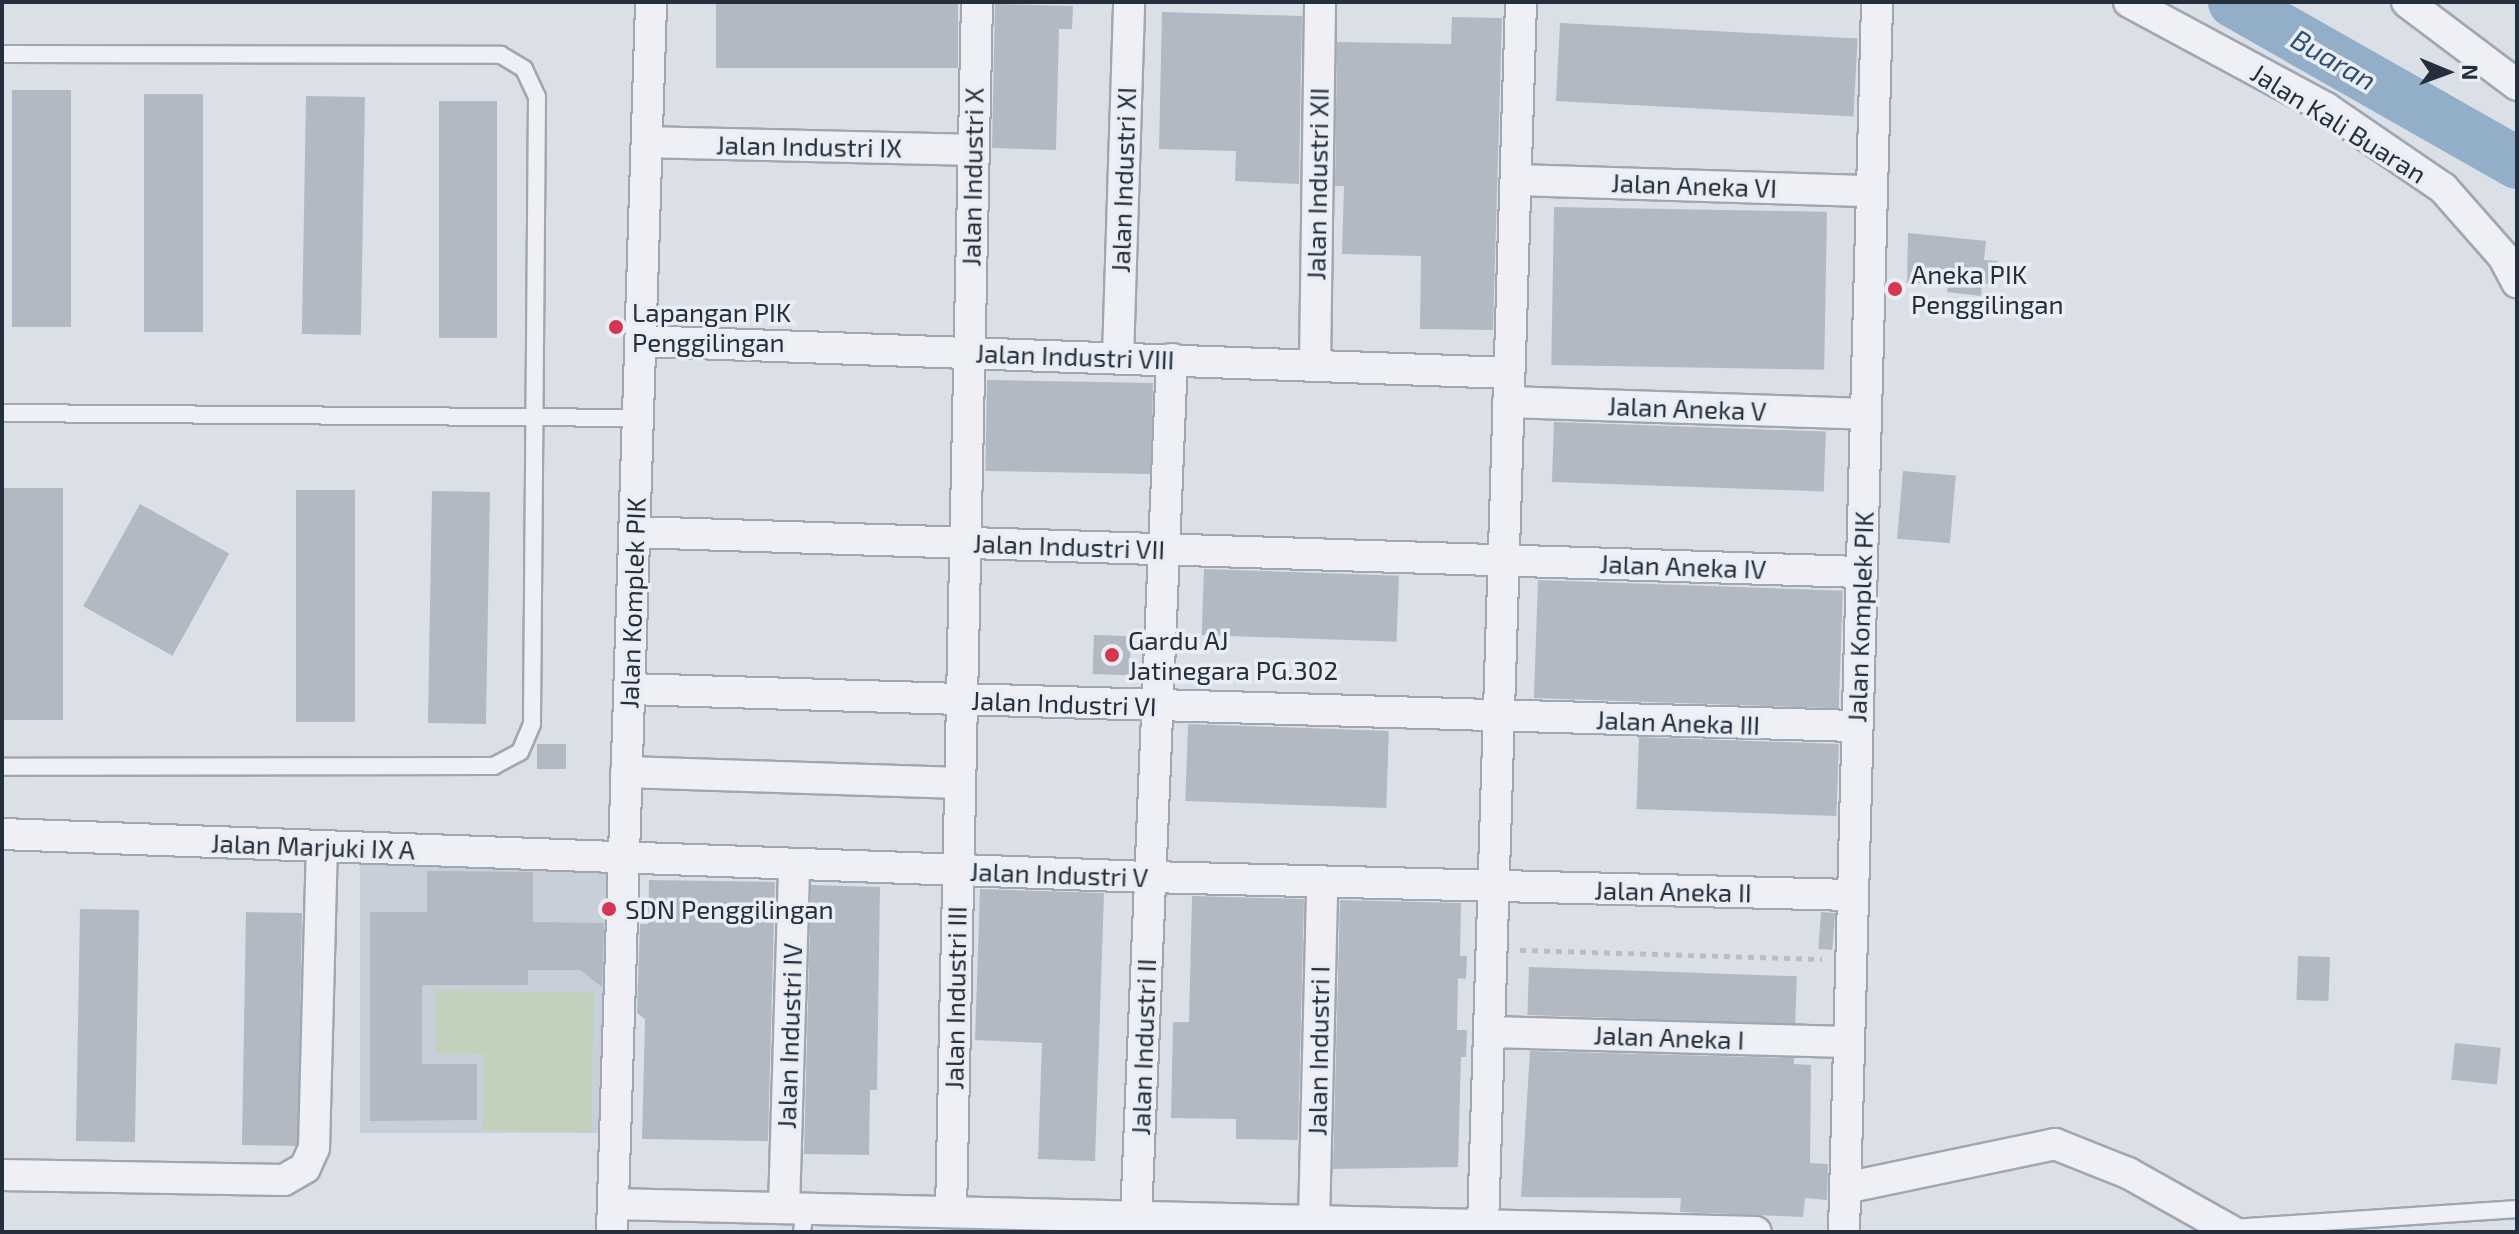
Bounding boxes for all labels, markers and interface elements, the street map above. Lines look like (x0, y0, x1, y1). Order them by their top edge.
water label: Buaran (2286, 21, 2382, 97)
north arrow (2407, 32, 2487, 112)
street label: Jalan Kali Buaran (2246, 57, 2432, 189)
text: N (2458, 64, 2484, 81)
street label: Jalan Industri XI (1104, 86, 1142, 274)
street label: Jalan Industri X (955, 87, 989, 267)
street label: Jalan Industri XII (1300, 87, 1334, 281)
street label: Jalan Industri IX (716, 129, 902, 163)
street label: Jalan Aneka VI (1610, 166, 1778, 204)
place label: Aneka PIK Penggilingan (1911, 258, 2064, 320)
marker: Aneka PIK Penggilingan (1886, 280, 1904, 298)
place label: Lapangan PIK Penggilingan (632, 296, 791, 358)
marker: Lapangan PIK Penggilingan (607, 318, 625, 336)
street label: Jalan Industri VIII (975, 337, 1175, 375)
street label: Jalan Aneka V (1606, 390, 1768, 426)
street label: Jalan Komplek PIK (613, 497, 651, 709)
street label: Jalan Komplek PIK (1841, 511, 1879, 723)
street label: Jalan Industri VII (972, 527, 1166, 565)
street label: Jalan Aneka IV (1599, 547, 1767, 585)
place label: Gardu AJ Jatinegara PG.302 (1128, 624, 1338, 686)
marker: Gardu AJ Jatinegara PG.302 (1103, 646, 1121, 664)
street label: Jalan Industri VI (970, 684, 1158, 722)
street label: Jalan Aneka III (1595, 704, 1761, 740)
street label: Jalan Marjuki IX A (210, 827, 416, 865)
street label: Jalan Industri V (969, 855, 1149, 893)
street label: Jalan Aneka II (1594, 874, 1752, 908)
place label: SDN Penggilingan (625, 893, 834, 925)
marker: SDN Penggilingan (600, 900, 618, 918)
street label: Jalan Industri III (938, 906, 972, 1090)
street label: Jalan Industri IV (770, 942, 808, 1130)
street label: Jalan Industri II (1124, 958, 1162, 1136)
street label: Jalan Industri I (1301, 966, 1335, 1136)
street label: Jalan Aneka I (1593, 1019, 1745, 1055)

